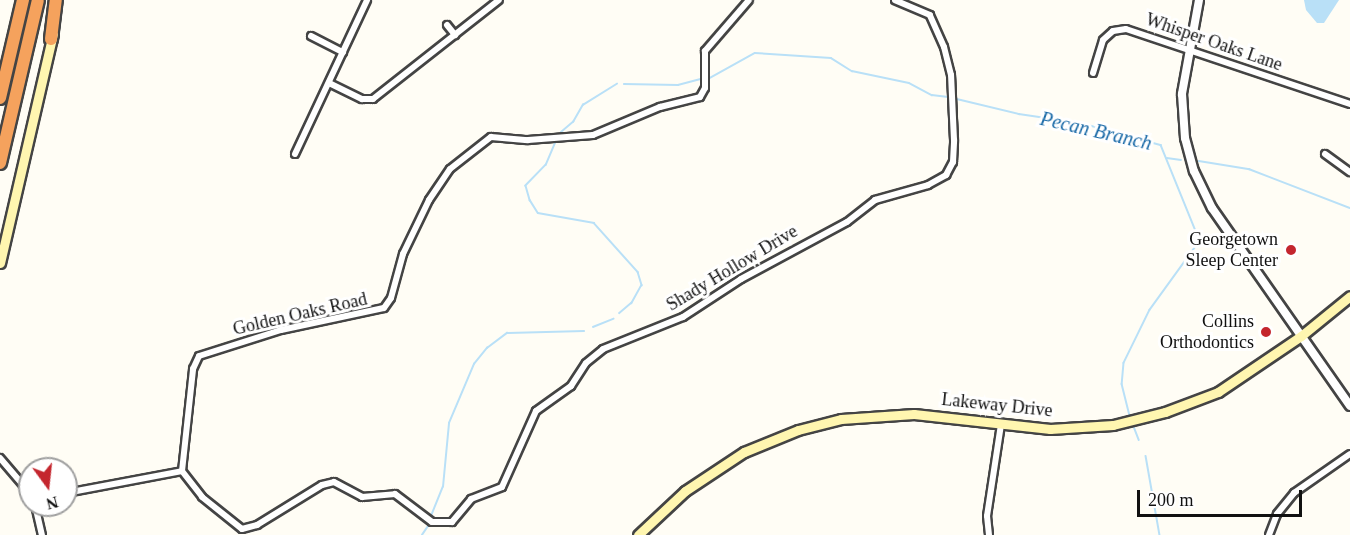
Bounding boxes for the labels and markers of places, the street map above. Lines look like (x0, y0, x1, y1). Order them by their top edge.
place label: Georgetown Sleep Center (1186, 229, 1278, 272)
marker: Georgetown Sleep Center (1282, 241, 1300, 259)
place label: Collins Orthodontics (1160, 311, 1254, 354)
marker: Collins Orthodontics (1259, 325, 1273, 339)

